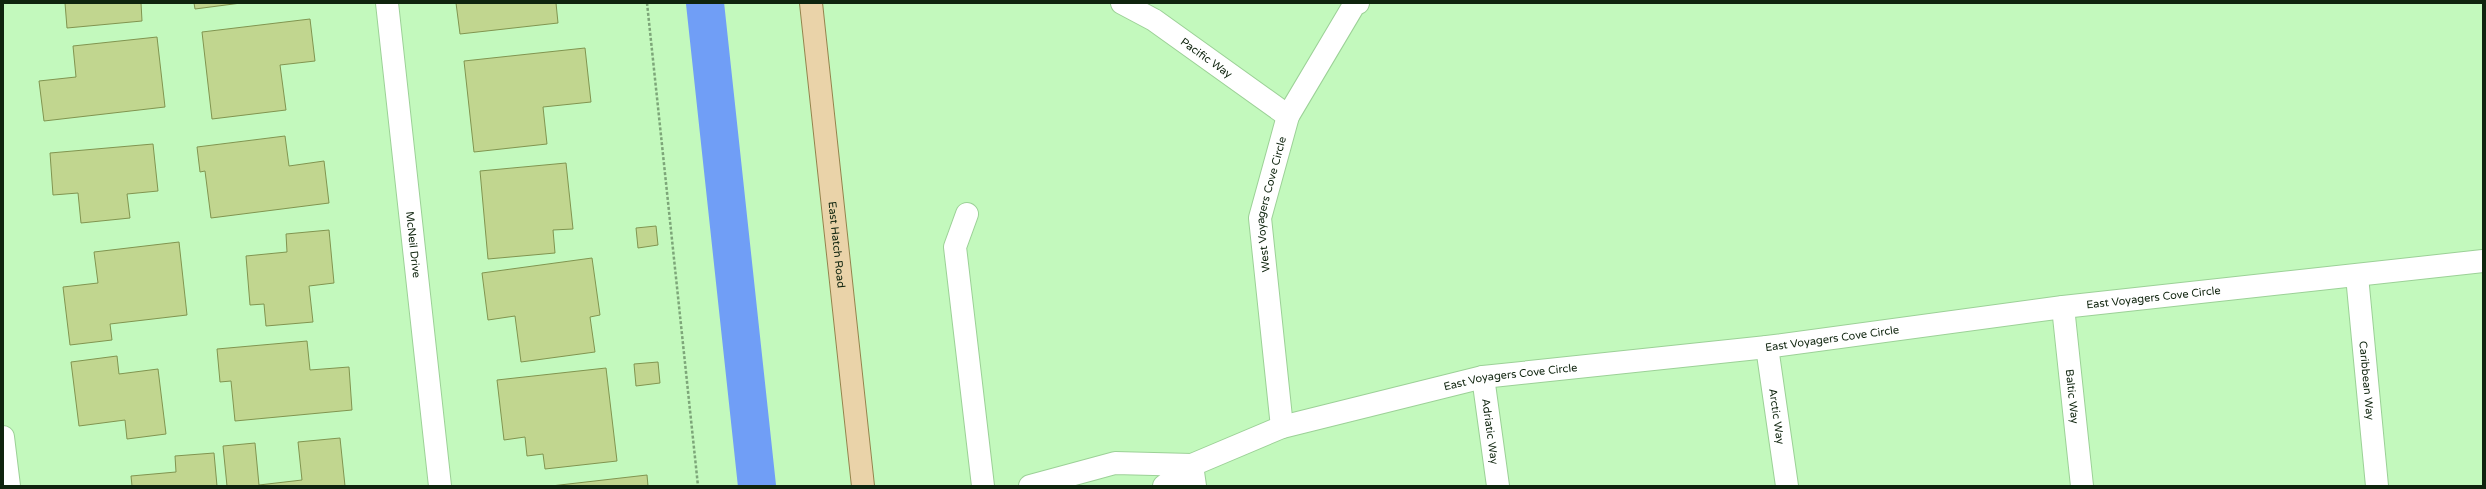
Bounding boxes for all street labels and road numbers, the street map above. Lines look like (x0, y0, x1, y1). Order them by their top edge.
street label: Pacific Way (1178, 35, 1235, 81)
street label: West Voyagers Cove Circle (1253, 135, 1289, 273)
street label: East Hatch Road (826, 201, 848, 289)
street label: McNeil Drive (403, 211, 424, 278)
street label: East Voyagers Cove Circle (2086, 283, 2221, 311)
street label: East Voyagers Cove Circle (1764, 323, 1900, 354)
street label: Caribbean Way (2357, 340, 2377, 421)
street label: East Voyagers Cove Circle (1442, 361, 1578, 393)
street label: Baltic Way (2063, 368, 2082, 425)
street label: Arctic Way (1767, 387, 1787, 445)
street label: Adriatic Way (1480, 398, 1501, 465)

